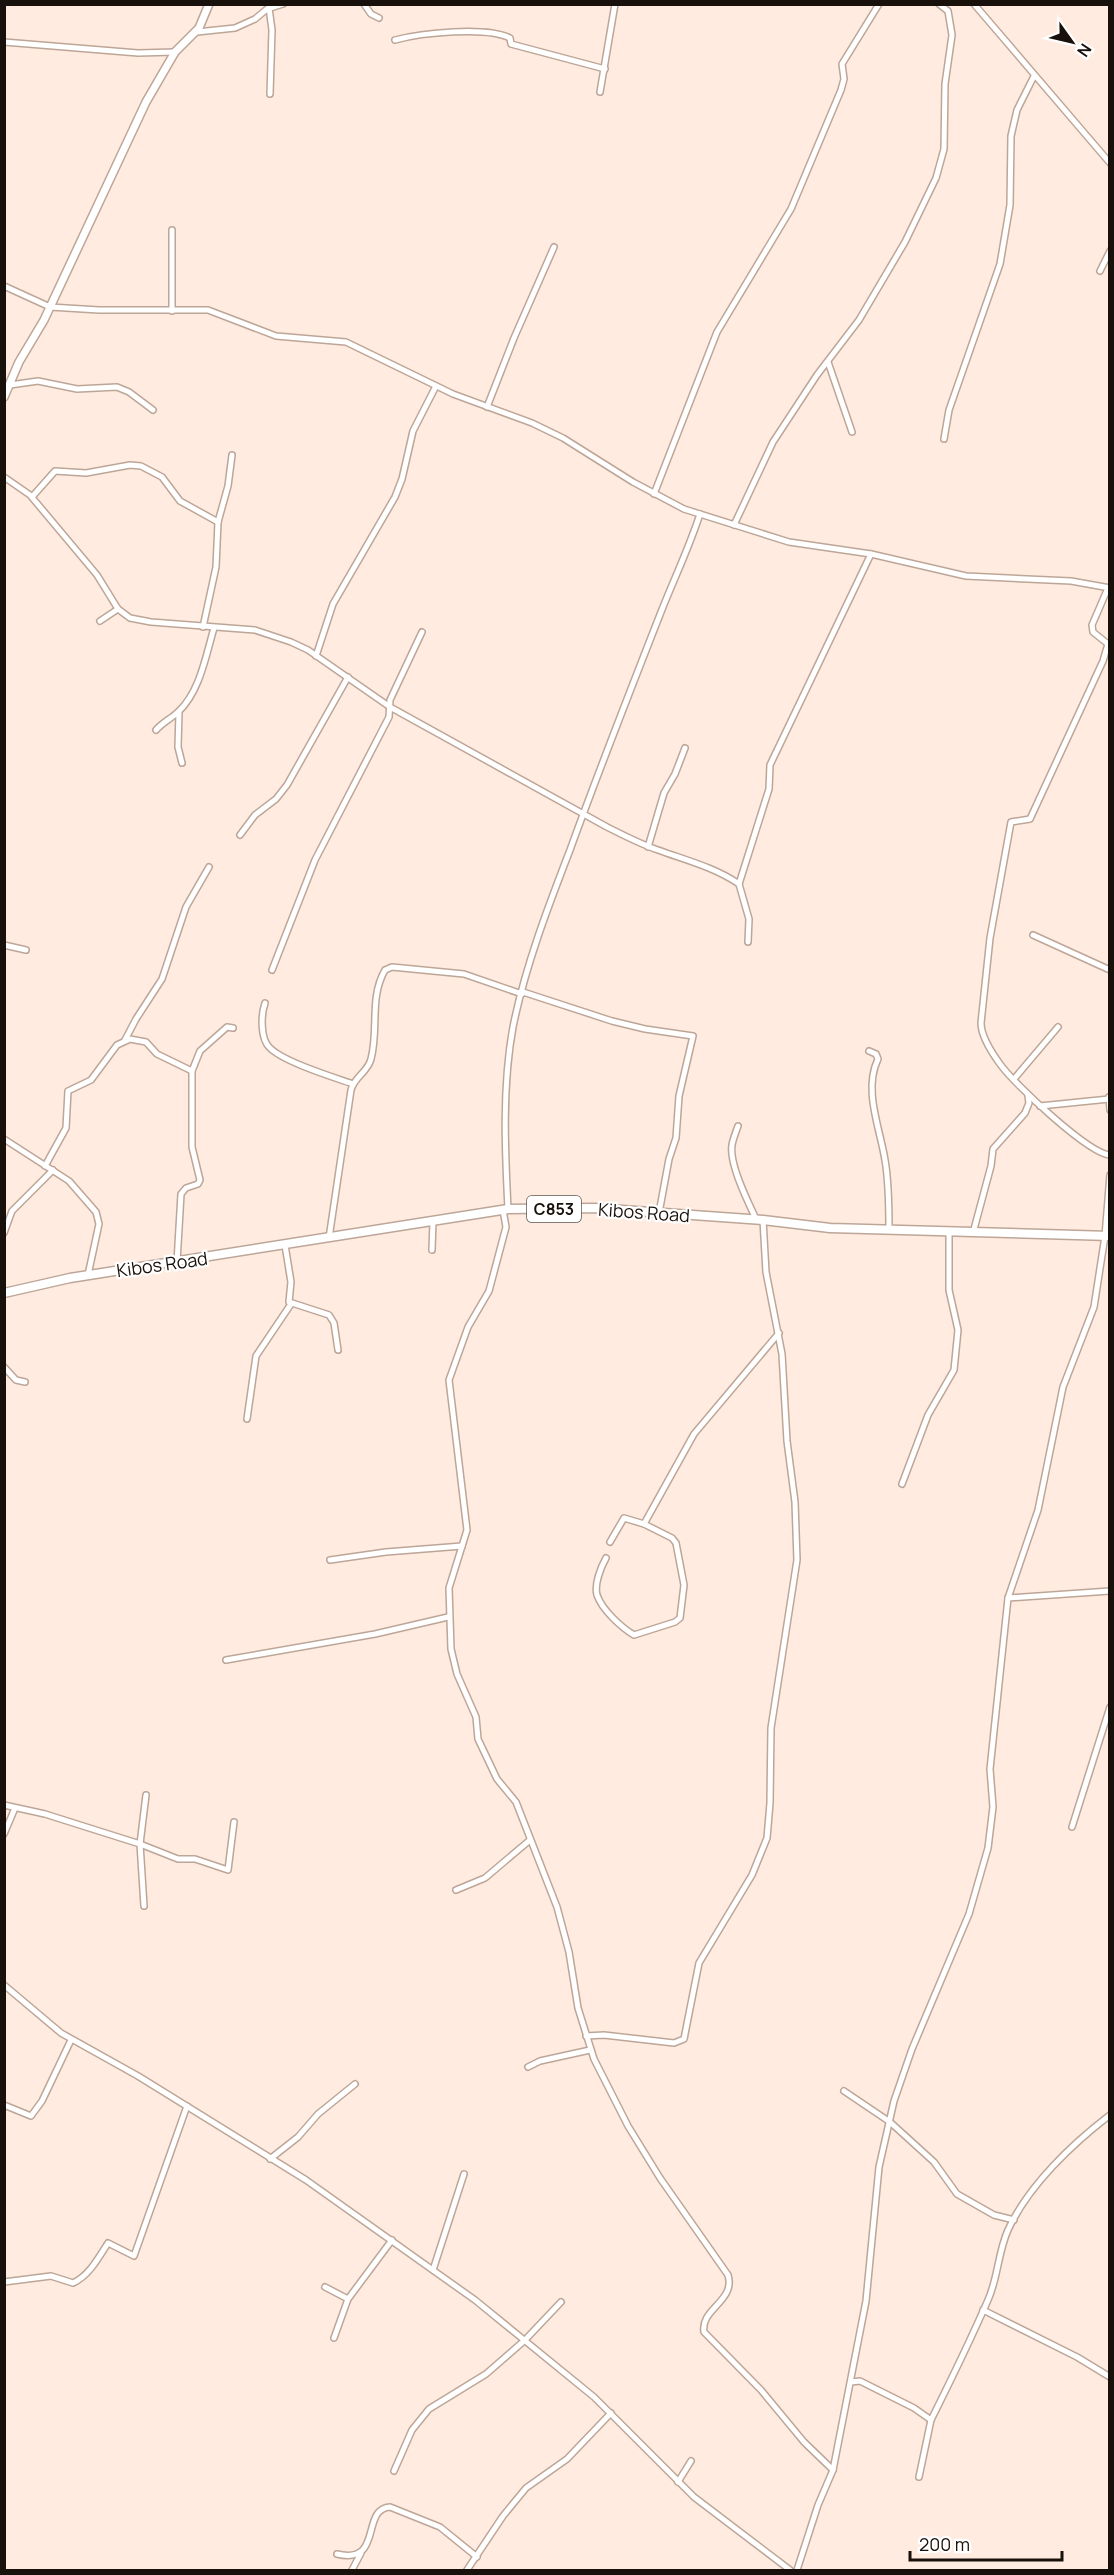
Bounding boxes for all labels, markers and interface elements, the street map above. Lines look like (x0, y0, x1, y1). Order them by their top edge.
north arrow (1042, 12, 1102, 72)
text: N (1072, 39, 1097, 61)
road number: C853 (527, 1196, 581, 1222)
street label: Kibos Road (597, 1197, 691, 1227)
street label: Kibos Road (115, 1246, 209, 1282)
scale bar (910, 2524, 1062, 2562)
text: 200 m (919, 2532, 970, 2556)

